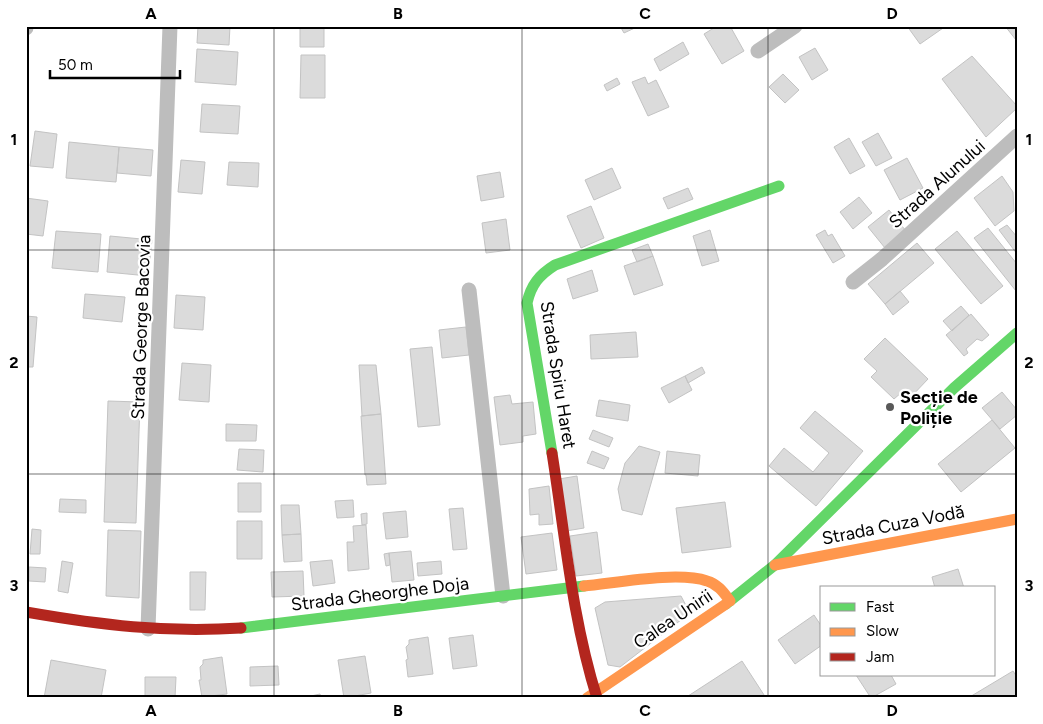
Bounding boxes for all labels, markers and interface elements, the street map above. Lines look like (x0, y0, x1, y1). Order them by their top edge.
text: A (145, 4, 157, 23)
text: B (393, 4, 403, 23)
text: C (639, 4, 651, 23)
text: D (886, 4, 898, 23)
scale bar (50, 48, 180, 80)
text: 50 m (58, 56, 93, 74)
text: 1 (11, 130, 17, 149)
text: 1 (1026, 130, 1032, 149)
street label: Strada Alunului (884, 135, 990, 233)
street label: Strada George Bacovia (127, 234, 155, 420)
street label: Strada Spiru Haret (535, 300, 581, 451)
text: 2 (9, 353, 19, 372)
text: 2 (1024, 353, 1034, 372)
place label: Secție de Poliție (900, 386, 978, 429)
marker: Secție de Poliție (884, 401, 896, 413)
street label: Strada Cuza Vodă (820, 500, 966, 550)
street label: Strada Gheorghe Doja (290, 572, 470, 616)
text: 3 (10, 576, 19, 595)
text: 3 (1025, 576, 1034, 595)
street label: Calea Unirii (629, 584, 717, 654)
legend (820, 586, 996, 676)
text: Fast (866, 598, 895, 616)
text: Slow (866, 622, 899, 640)
text: Jam (866, 648, 894, 666)
text: A (145, 701, 157, 720)
text: B (393, 701, 403, 720)
text: C (639, 701, 651, 720)
text: D (886, 701, 898, 720)

